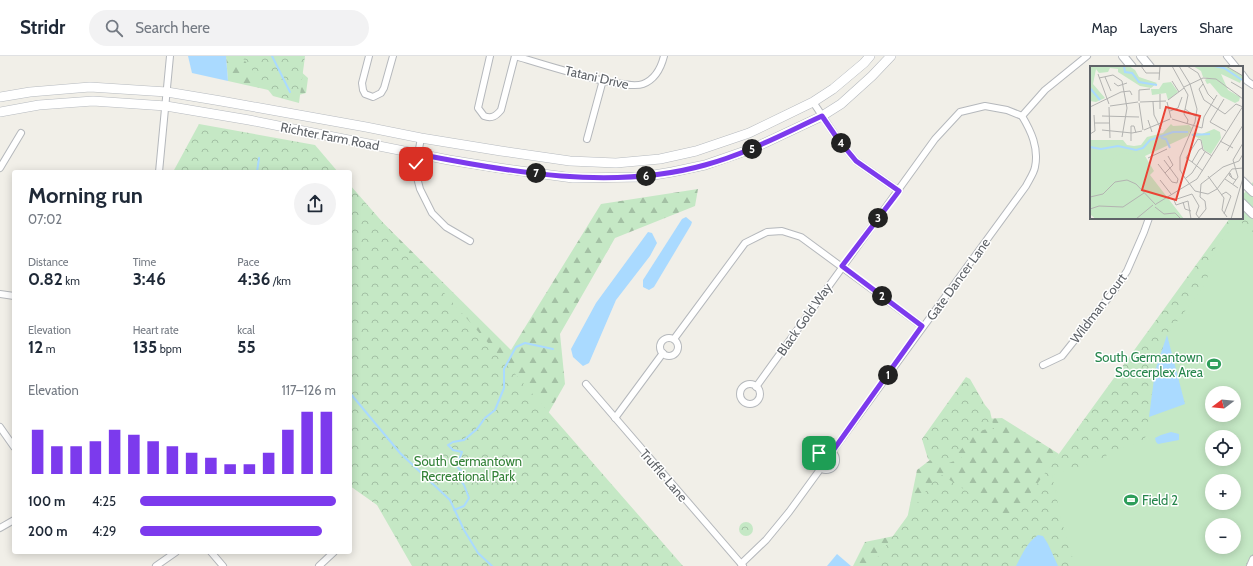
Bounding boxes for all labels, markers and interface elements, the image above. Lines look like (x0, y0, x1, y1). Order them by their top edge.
search box (89, 10, 369, 46)
text: Stridr (20, 16, 65, 39)
icon: search (103, 17, 125, 39)
text: Search here (135, 19, 210, 37)
text: Map (1092, 19, 1117, 37)
text: Layers (1139, 19, 1177, 37)
text: Share (1199, 19, 1233, 37)
street label: Tatani Drive (564, 62, 631, 92)
inset map (1090, 66, 1243, 219)
street label: Richter Farm Road (279, 119, 381, 153)
pin: 4 (831, 133, 851, 153)
text: 4 (838, 136, 844, 150)
pin: 5 (742, 139, 762, 159)
text: 5 (749, 142, 755, 156)
pin (399, 147, 433, 181)
icon: check (405, 153, 427, 175)
pin: 7 (526, 163, 546, 183)
text: 7 (533, 166, 539, 180)
pin: 6 (636, 166, 656, 186)
text: 6 (643, 169, 649, 183)
text: Morning run (28, 182, 143, 209)
button: share (294, 183, 336, 225)
pin: 3 (868, 208, 888, 228)
text: 07:02 (28, 211, 62, 227)
text: 3 (875, 211, 881, 225)
street label: Gate Dancer Lane (923, 234, 993, 323)
text: Distance (28, 255, 69, 269)
text: Time (133, 255, 156, 269)
text: Pace (237, 255, 259, 269)
text: 0.82 (28, 269, 63, 289)
text: 3:46 (133, 269, 166, 289)
text: 4:36 (237, 269, 270, 289)
street label: Wildman Court (1067, 269, 1130, 346)
text: km (63, 274, 80, 288)
text: /km (270, 274, 291, 288)
street label: Black Gold Way (773, 279, 835, 358)
pin: 2 (872, 286, 892, 306)
text: 2 (879, 289, 885, 303)
text: Elevation (28, 323, 71, 337)
text: Heart rate (133, 323, 179, 337)
text: kcal (237, 323, 255, 337)
text: 12 (28, 337, 43, 357)
text: 135 (133, 337, 157, 357)
text: 55 (237, 337, 256, 357)
text: m (43, 342, 55, 356)
text: bpm (157, 342, 182, 356)
place label: South Germantown Soccerplex Area (1095, 349, 1204, 380)
sports icon: South Germantown Soccerplex Area (1206, 356, 1222, 372)
pin: 1 (878, 365, 898, 385)
text: 1 (886, 368, 890, 382)
text: Elevation (28, 382, 79, 398)
text: 117–126 m (282, 382, 336, 398)
north arrow (1205, 386, 1241, 422)
map controls (1205, 386, 1241, 554)
button: locate (1205, 430, 1241, 466)
pin (802, 436, 836, 470)
icon: arrive (808, 442, 830, 464)
street label: Truffle Lane (637, 445, 691, 505)
park label: South Germantown Recreational Park (414, 453, 522, 484)
button: + (1205, 474, 1241, 510)
sports icon: Field 2 (1123, 492, 1139, 508)
place label: Field 2 (1142, 492, 1178, 508)
text: 100 m (28, 493, 65, 509)
text: 4:25 (92, 493, 116, 509)
button: − (1205, 518, 1241, 554)
text: 200 m (28, 523, 67, 539)
text: 4:29 (92, 523, 116, 539)

